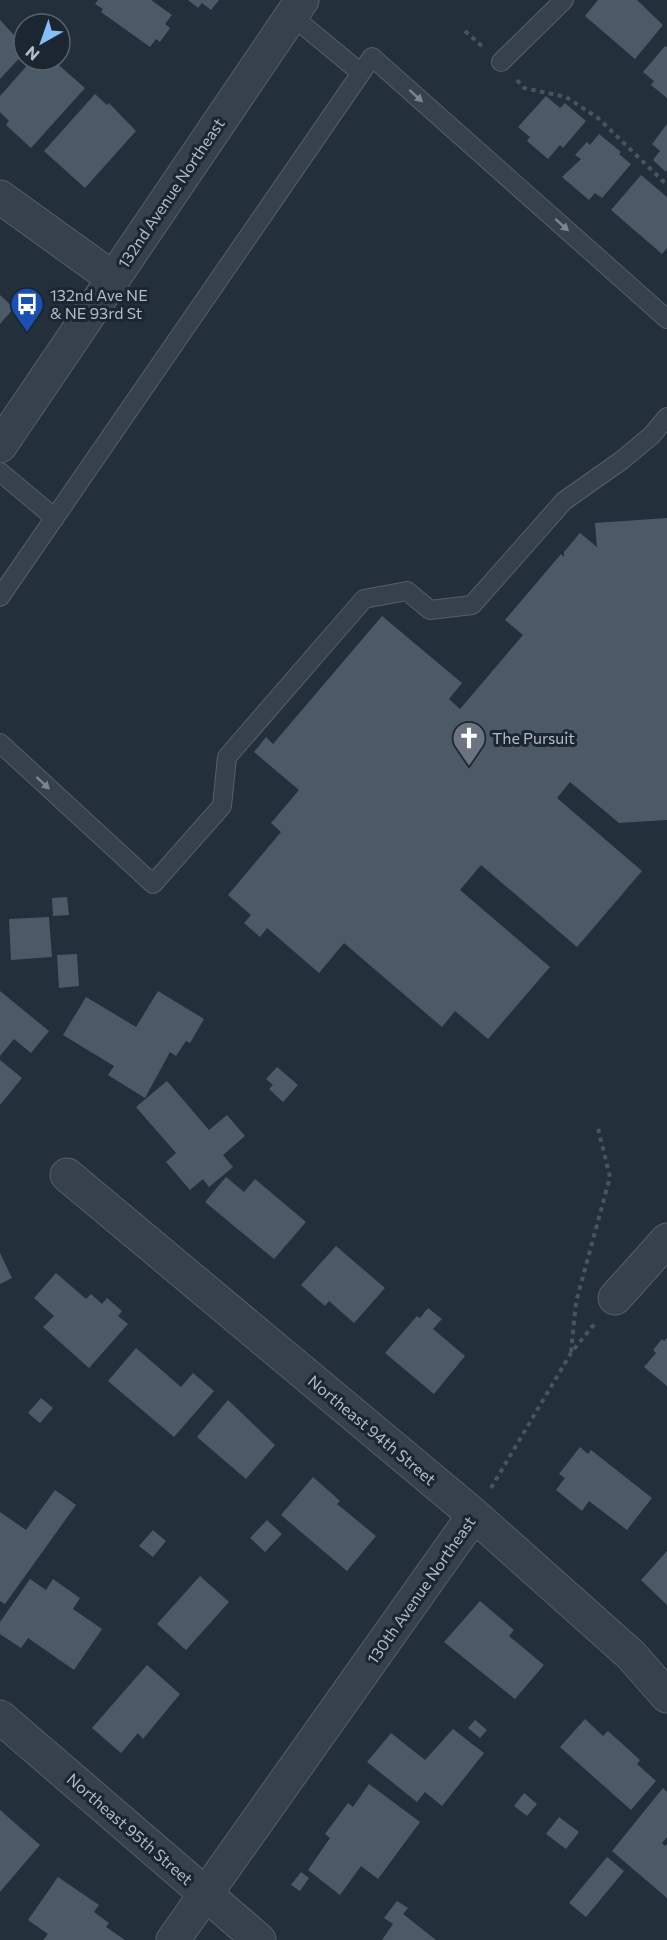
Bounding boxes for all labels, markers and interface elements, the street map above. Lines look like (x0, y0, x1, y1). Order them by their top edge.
north arrow (12, 12, 72, 72)
text: N (21, 43, 43, 65)
one-way arrow (408, 89, 423, 102)
street label: 132nd Avenue Northeast (113, 114, 228, 271)
one-way arrow (554, 218, 569, 231)
place label: 132nd Ave NE & NE 93rd St (50, 285, 148, 322)
bus stop icon: 132nd Ave NE & NE 93rd St (9, 286, 45, 333)
church icon: The Pursuit (451, 720, 487, 767)
place label: The Pursuit (492, 728, 575, 747)
one-way arrow (35, 776, 50, 789)
street label: Northeast 94th Street (305, 1371, 440, 1489)
street label: 130th Avenue Northeast (362, 1512, 479, 1667)
street label: Northeast 95th Street (64, 1769, 197, 1889)

